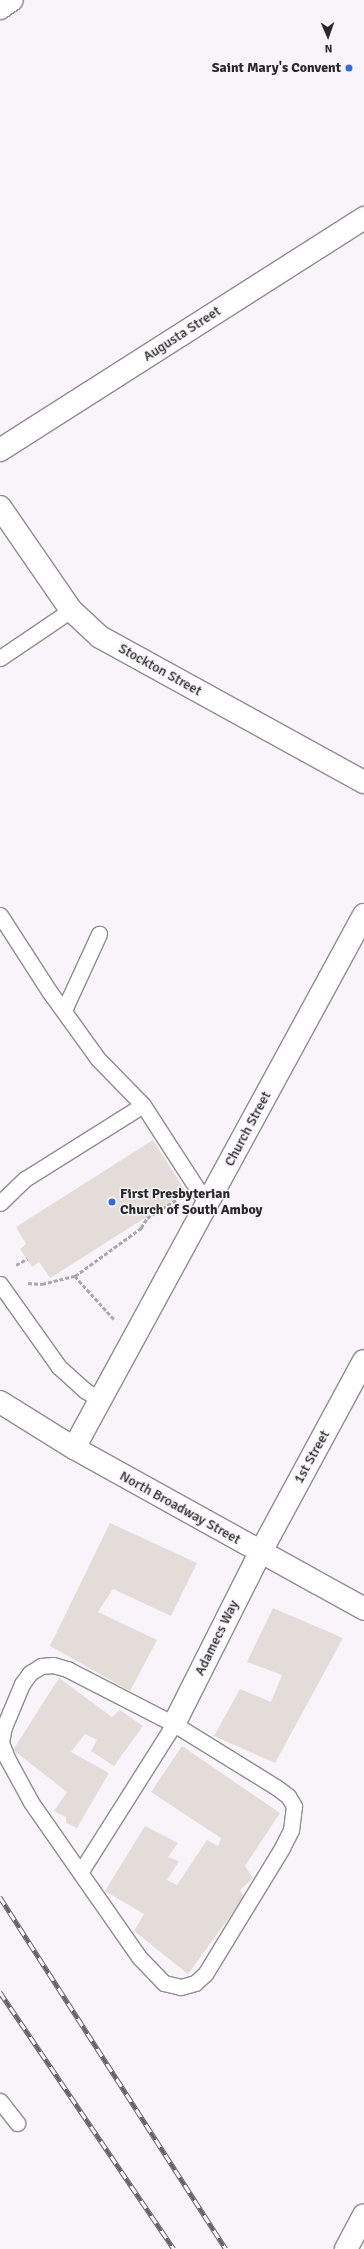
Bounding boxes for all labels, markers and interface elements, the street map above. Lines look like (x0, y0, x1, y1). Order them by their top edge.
north arrow (308, 16, 348, 56)
text: N (324, 42, 332, 55)
place label: Saint Mary's Convent (212, 60, 341, 76)
marker: Saint Mary's Convent (344, 63, 354, 73)
street label: Augusta Street (140, 303, 224, 365)
street label: Stockton Street (115, 640, 205, 700)
street label: Church Street (221, 1089, 275, 1169)
place label: First Presbyterian Church of South Amboy (120, 1186, 263, 1218)
marker: First Presbyterian Church of South Amboy (107, 1197, 117, 1207)
street label: 1st Street (291, 1428, 333, 1486)
street label: North Broadway Street (117, 1468, 243, 1548)
street label: Adamecs Way (192, 1598, 242, 1678)

